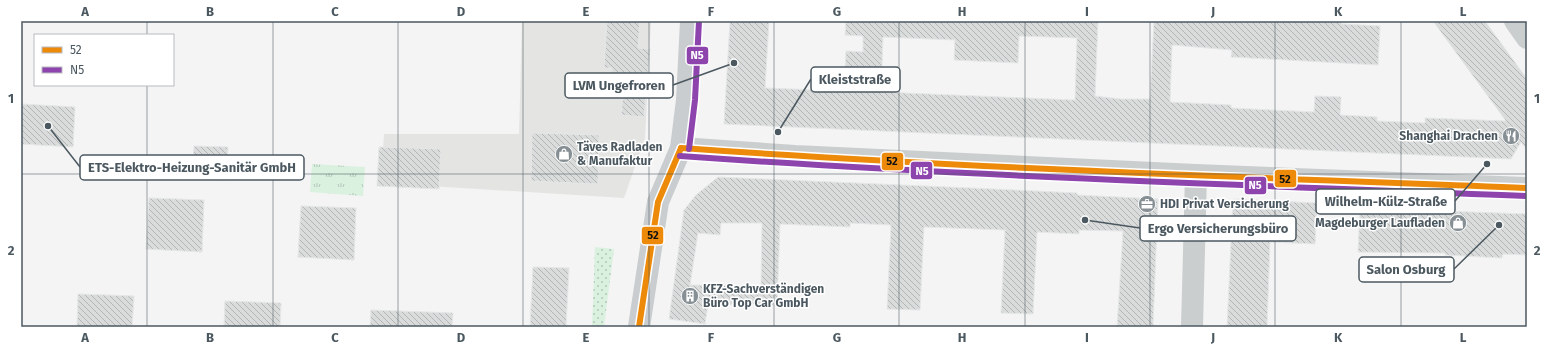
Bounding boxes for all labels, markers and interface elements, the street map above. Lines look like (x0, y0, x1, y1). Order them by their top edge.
text: A (80, 4, 89, 19)
text: B (206, 4, 214, 19)
text: C (331, 4, 339, 19)
text: D (457, 4, 466, 19)
text: E (583, 4, 590, 19)
text: F (708, 4, 715, 19)
text: G (833, 4, 841, 19)
text: H (958, 4, 966, 19)
text: I (1085, 4, 1089, 19)
text: J (1210, 4, 1215, 19)
text: K (1334, 4, 1343, 19)
text: L (1460, 4, 1467, 19)
legend (34, 34, 174, 86)
text: 52 (70, 43, 82, 57)
line badge: N5 (686, 46, 709, 65)
text: N5 (690, 49, 704, 62)
text: N5 (70, 63, 84, 77)
callout: Kleiststraße (811, 67, 900, 92)
text: Kleiststraße (819, 72, 891, 87)
callout: LVM Ungefroren (565, 73, 673, 98)
text: LVM Ungefroren (573, 78, 665, 93)
text: 1 (8, 91, 14, 106)
text: 1 (1534, 91, 1540, 106)
restaurant icon: Shanghai Drachen (1501, 126, 1521, 146)
place label: Shanghai Drachen (1399, 129, 1498, 143)
place label: Täves Radladen & Manufaktur (577, 140, 663, 168)
shop icon: Täves Radladen & Manufaktur (554, 144, 574, 164)
line badge: 52 (881, 152, 904, 171)
callout: ETS-Elektro-Heizung-Sanitär GmbH (80, 155, 304, 180)
text: 52 (886, 155, 898, 168)
text: ETS-Elektro-Heizung-Sanitär GmbH (88, 160, 296, 175)
line badge: N5 (910, 161, 933, 180)
text: N5 (915, 165, 929, 178)
line badge: 52 (1274, 169, 1297, 188)
text: 52 (1279, 173, 1291, 186)
line badge: N5 (1244, 176, 1267, 195)
text: N5 (1248, 179, 1262, 192)
callout: Wilhelm-Külz-Straße (1316, 189, 1455, 214)
office icon: HDI Privat Versicherung (1137, 194, 1157, 214)
text: Wilhelm-Külz-Straße (1325, 194, 1447, 209)
place label: HDI Privat Versicherung (1160, 197, 1289, 211)
shop icon: Magdeburger Laufladen (1448, 213, 1468, 233)
callout: Ergo Versicherungsbüro (1140, 216, 1296, 241)
place label: Magdeburger Laufladen (1315, 216, 1445, 230)
text: Ergo Versicherungsbüro (1148, 221, 1289, 236)
line badge: 52 (641, 226, 664, 245)
text: 52 (647, 229, 659, 242)
text: 2 (8, 243, 15, 258)
text: 2 (1534, 243, 1541, 258)
callout: Salon Osburg (1359, 257, 1454, 282)
text: Salon Osburg (1366, 262, 1446, 277)
place label: KFZ-Sachverständigen Büro Top Car GmbH (703, 282, 824, 310)
building icon: KFZ-Sachverständigen Büro Top Car GmbH (680, 286, 700, 306)
text: A (80, 330, 89, 345)
text: B (206, 330, 214, 345)
text: C (331, 330, 339, 345)
text: D (457, 330, 466, 345)
text: E (583, 330, 590, 345)
text: F (708, 330, 715, 345)
text: G (833, 330, 841, 345)
text: H (958, 330, 966, 345)
text: I (1085, 330, 1089, 345)
text: J (1210, 330, 1215, 345)
text: K (1334, 330, 1343, 345)
text: L (1460, 330, 1467, 345)

